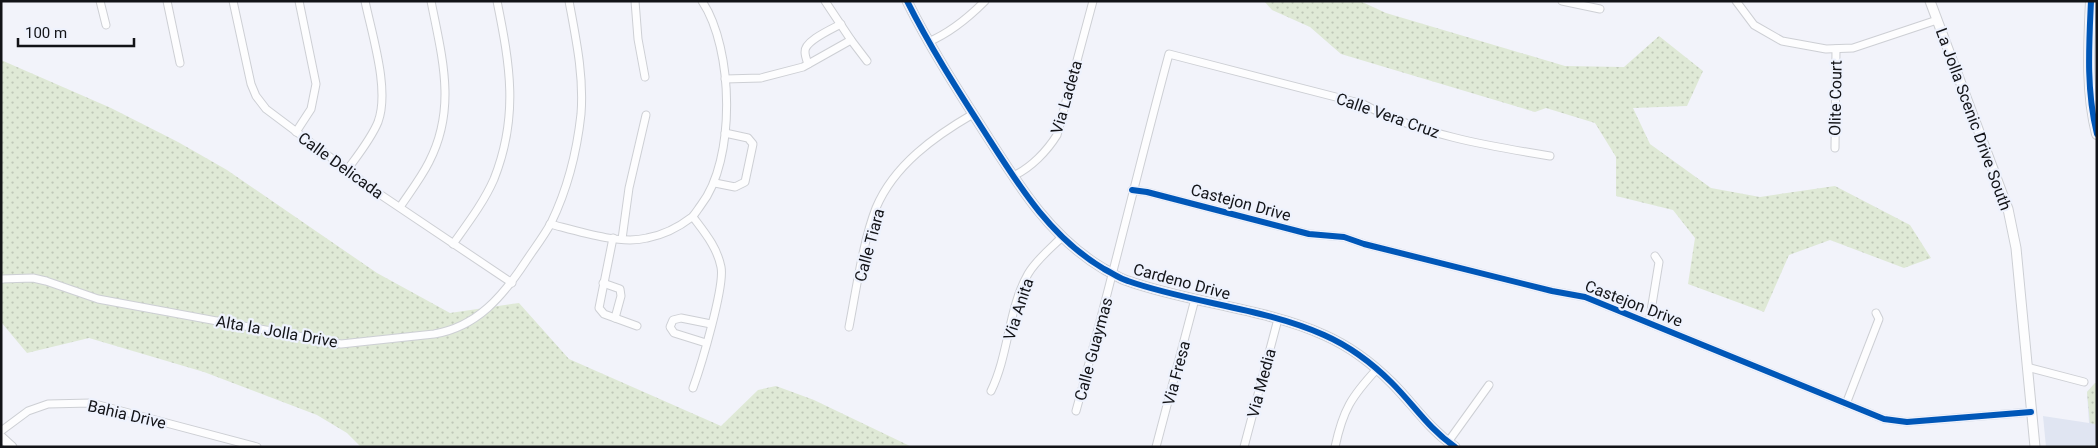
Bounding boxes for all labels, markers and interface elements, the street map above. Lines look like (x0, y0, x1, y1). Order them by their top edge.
scale bar (18, 15, 134, 47)
text: 100 m (25, 24, 67, 42)
street label: La Jolla Scenic Drive South (1932, 25, 2015, 213)
street label: Via Ladeta (1047, 58, 1086, 136)
street label: Olite Court (1825, 60, 1846, 136)
street label: Calle Vera Cruz (1334, 89, 1442, 142)
street label: Calle Delicada (294, 128, 387, 203)
street label: Castejon Drive (1189, 180, 1293, 225)
street label: Calle Tiara (851, 206, 888, 284)
street label: Cardeno Drive (1131, 259, 1233, 304)
street label: Via Anita (1000, 276, 1037, 342)
street label: Castejon Drive (1582, 276, 1685, 331)
street label: Calle Guaymas (1071, 295, 1116, 403)
street label: Alta la Jolla Drive (215, 311, 339, 352)
street label: Via Fresa (1159, 339, 1194, 408)
street label: Via Media (1243, 346, 1280, 420)
street label: Bahia Drive (86, 396, 168, 433)

